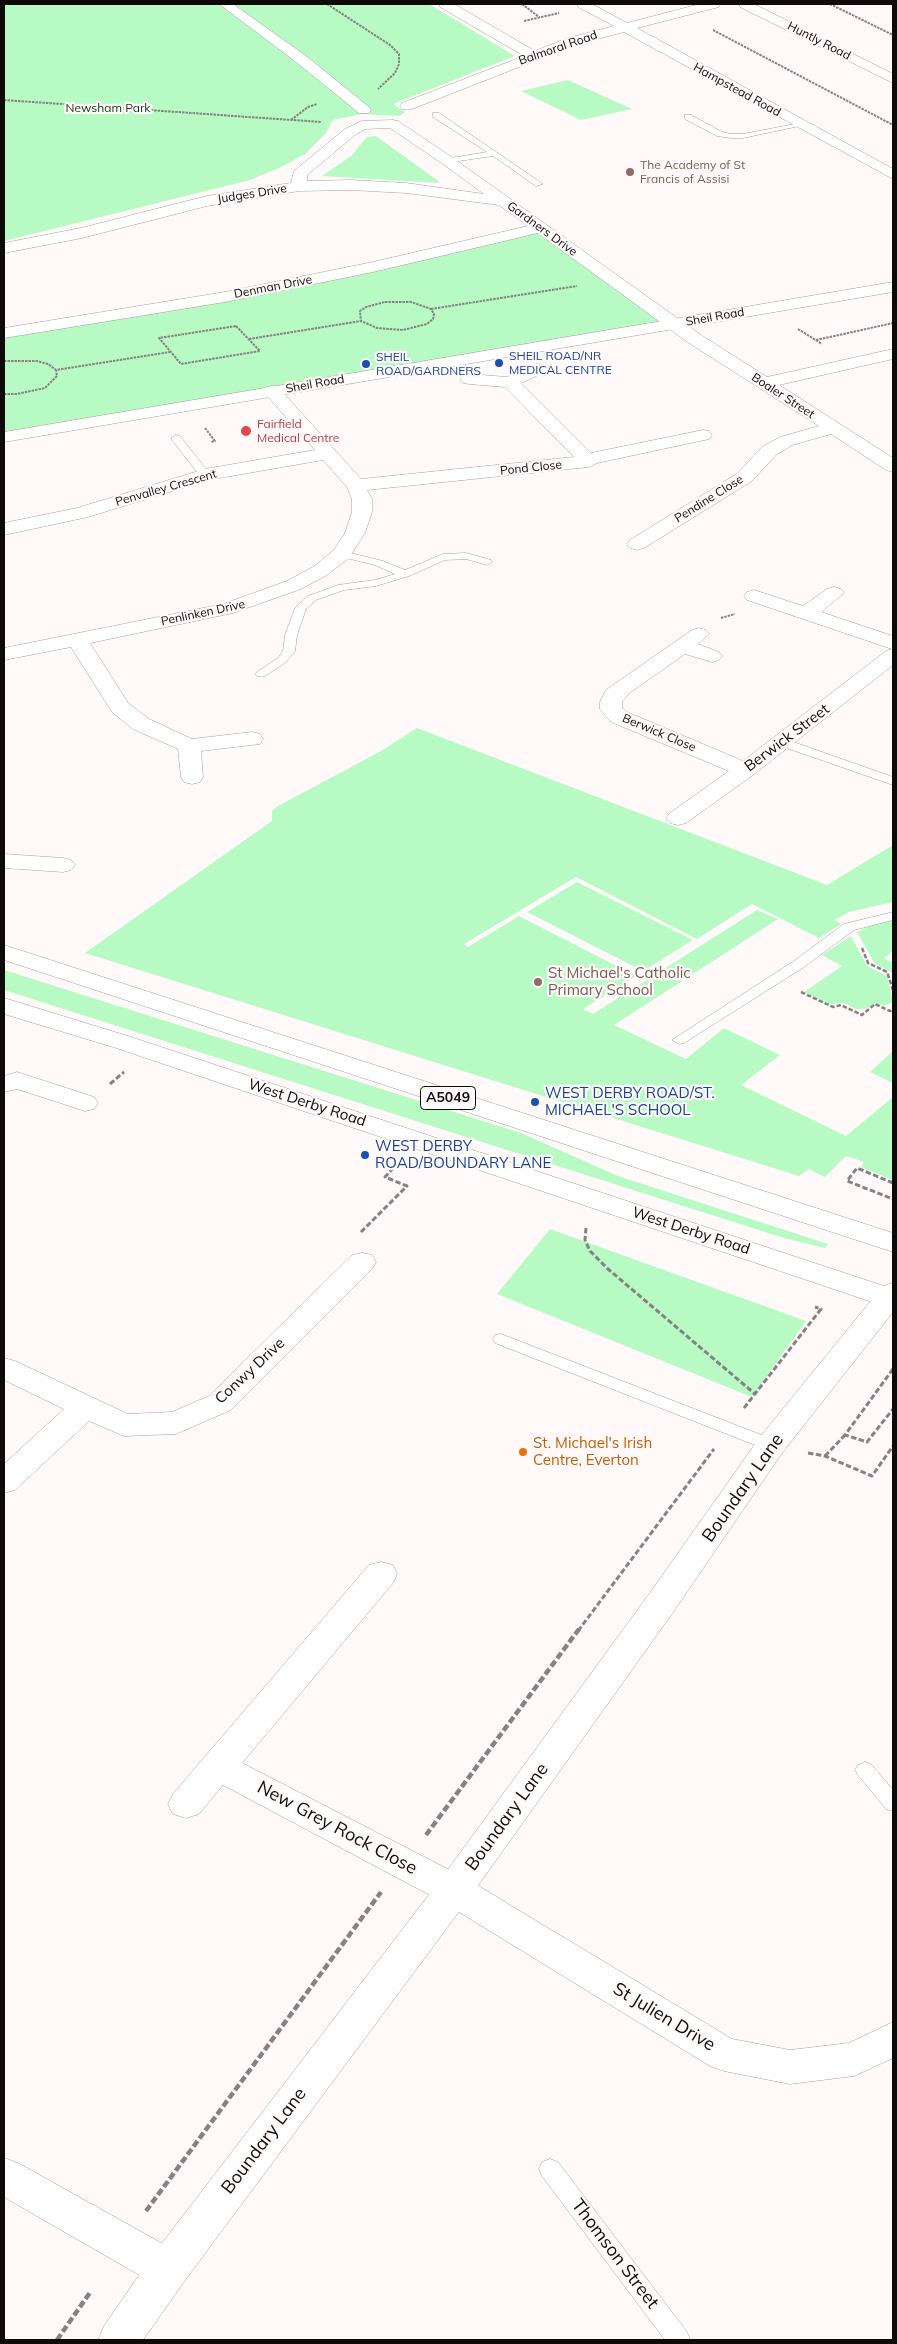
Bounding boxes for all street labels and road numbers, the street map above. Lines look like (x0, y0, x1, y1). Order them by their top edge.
street label: Huntly Road (785, 19, 853, 63)
street label: Balmoral Road (517, 28, 599, 68)
street label: Hampstead Road (691, 60, 783, 120)
street label: Judges Drive (216, 181, 288, 207)
street label: Gardners Drive (504, 199, 580, 259)
street label: Denman Drive (233, 272, 313, 302)
street label: Sheil Road (685, 305, 745, 329)
street label: Boaler Street (749, 370, 817, 422)
street label: Sheil Road (285, 372, 345, 396)
street label: Pond Close (499, 458, 563, 478)
street label: Penvalley Crescent (114, 467, 218, 509)
street label: Pendine Close (672, 472, 746, 526)
street label: Penlinken Drive (160, 597, 246, 629)
street label: Berwick Street (741, 700, 833, 776)
street label: Berwick Close (620, 711, 698, 755)
street label: West Derby Road (246, 1075, 368, 1131)
road number: A5049 (420, 1086, 476, 1110)
street label: West Derby Road (630, 1203, 752, 1259)
street label: Conwy Drive (212, 1334, 288, 1408)
street label: Boundary Lane (698, 1430, 788, 1546)
street label: Boundary Lane (461, 1759, 553, 1875)
street label: New Grey Rock Close (253, 1777, 421, 1879)
street label: St Julien Drive (609, 1978, 719, 2056)
street label: Boundary Lane (217, 2084, 311, 2198)
street label: Thomson Street (567, 2195, 663, 2313)

